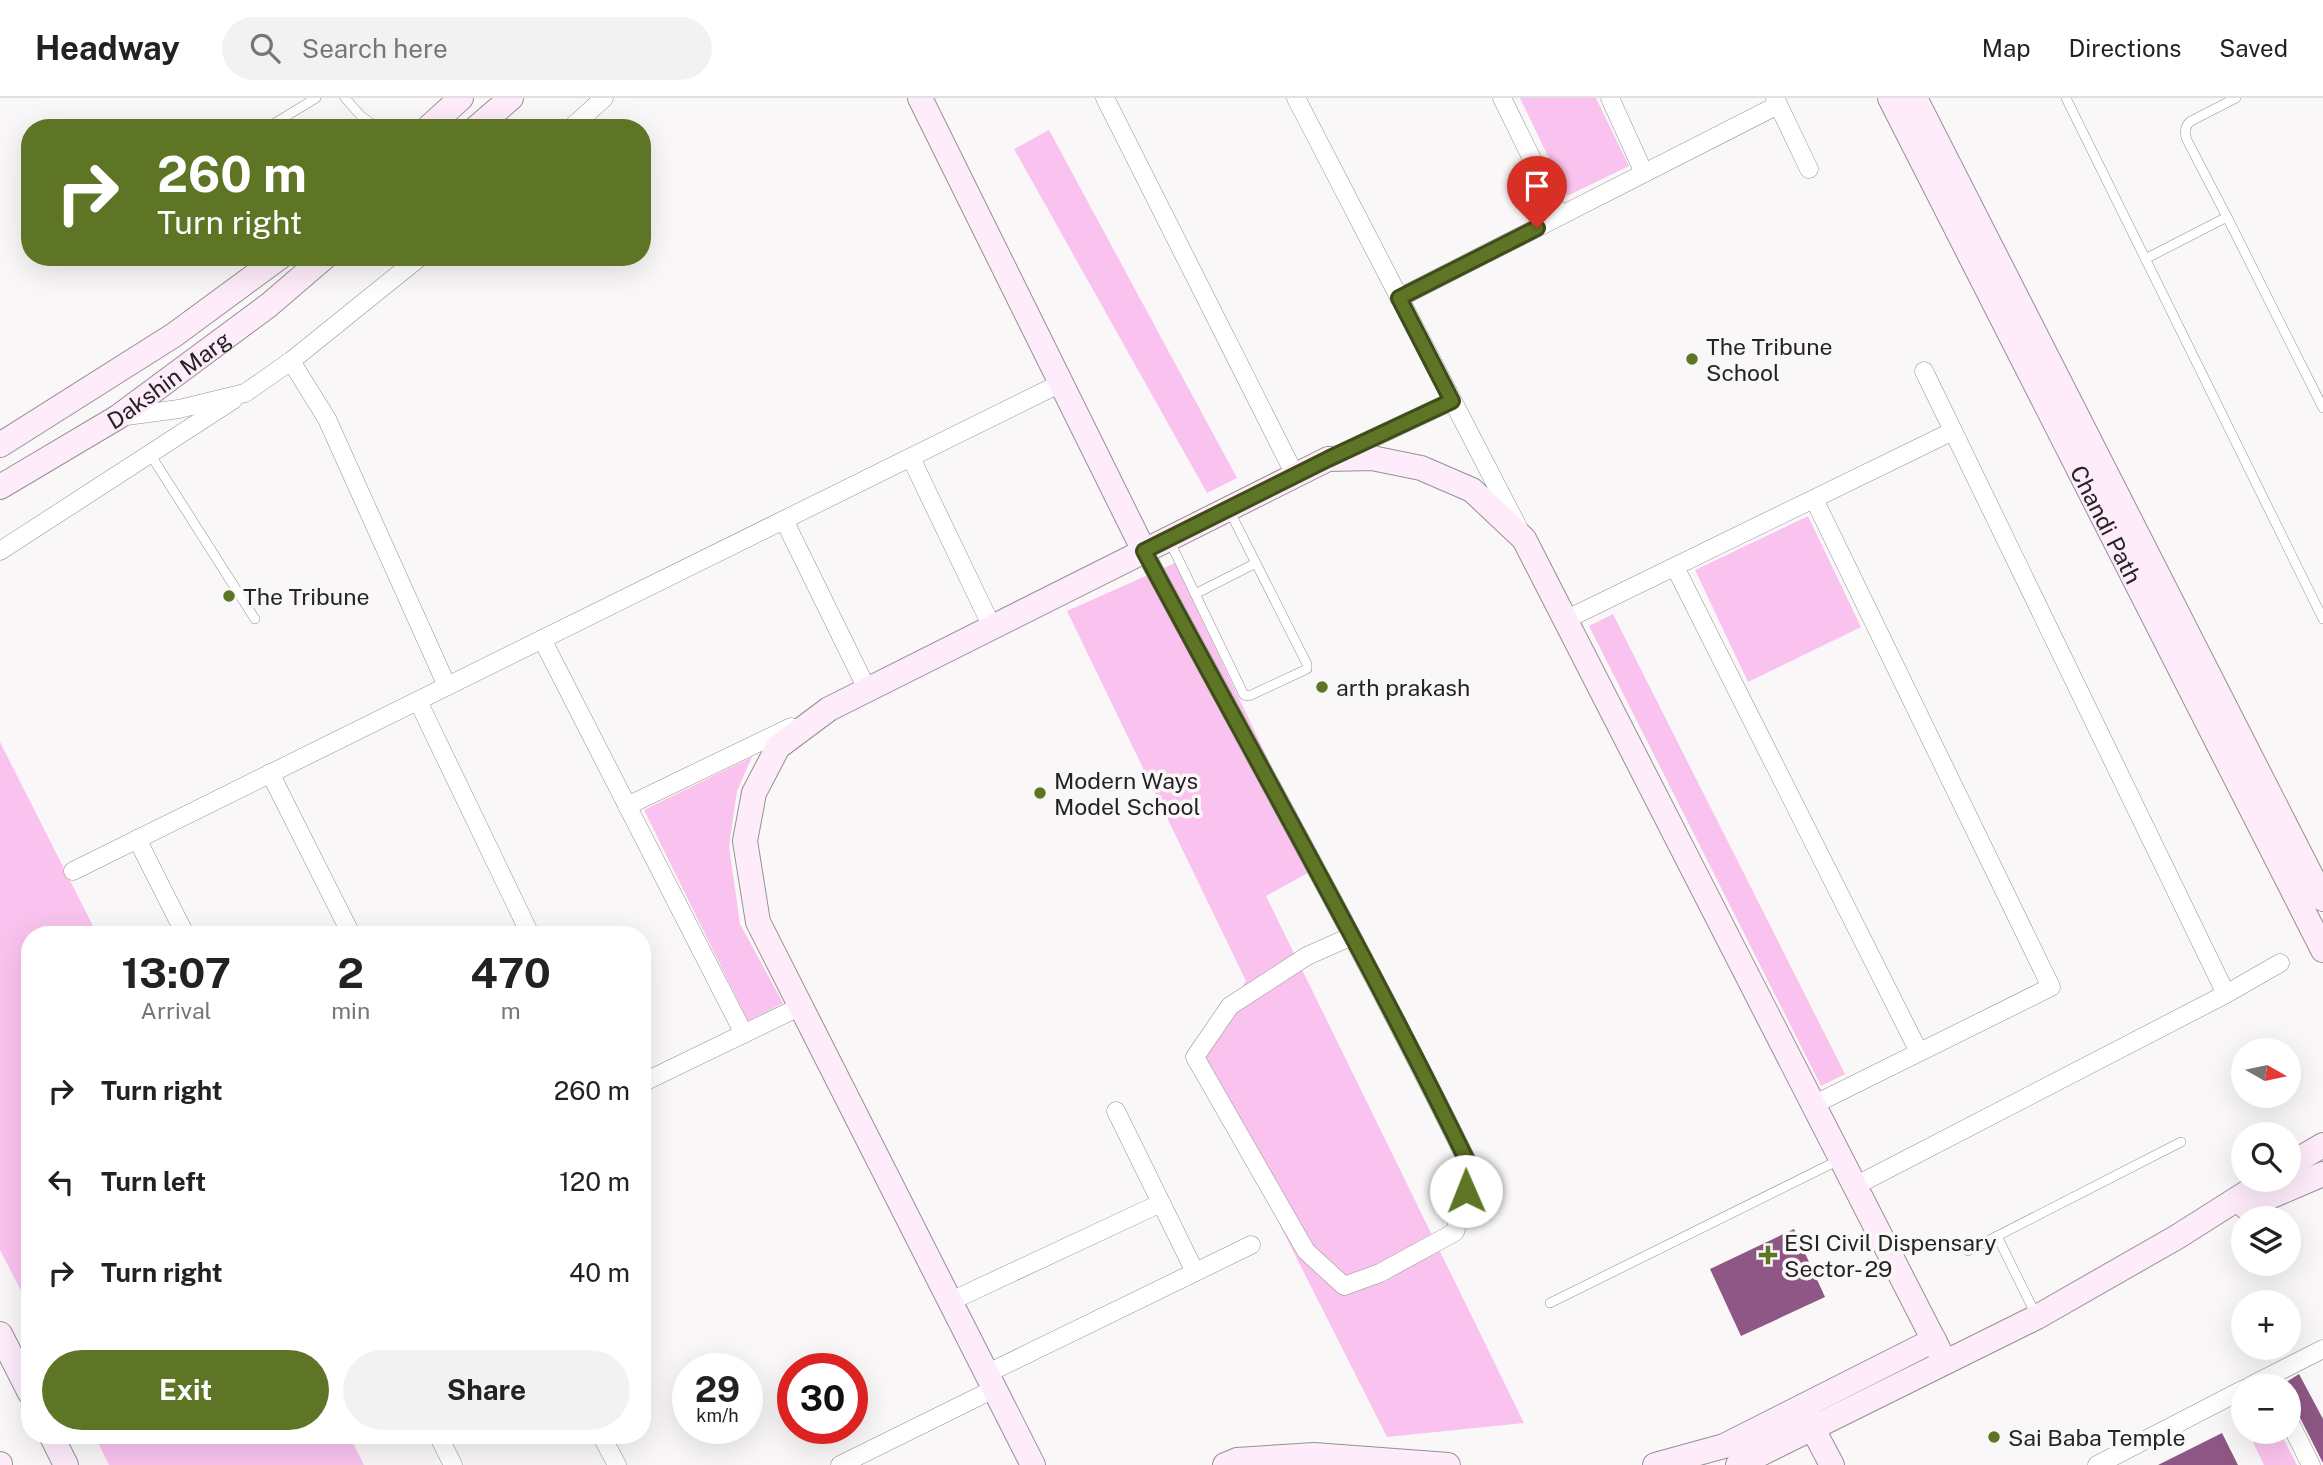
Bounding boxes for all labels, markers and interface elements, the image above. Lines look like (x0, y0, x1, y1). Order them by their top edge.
search box (222, 17, 712, 80)
text: Headway (35, 29, 180, 67)
icon: search (246, 29, 284, 67)
text: Search here (302, 33, 448, 64)
text: Map (1982, 34, 2031, 62)
text: Directions (2069, 34, 2181, 62)
text: Saved (2219, 34, 2288, 62)
text: 260 m (157, 145, 307, 203)
icon: right (42, 147, 133, 238)
pin (1507, 156, 1567, 228)
icon: arrive (1518, 167, 1556, 205)
text: Turn right (157, 204, 302, 241)
street label: Dakshin Marg (102, 325, 235, 434)
place label: The Tribune School (1706, 333, 1833, 386)
marker: The Tribune School (1684, 351, 1700, 367)
street label: Chandi Path (2065, 460, 2148, 588)
place label: The Tribune (243, 583, 370, 610)
marker: The Tribune (221, 588, 237, 604)
place label: arth prakash (1336, 674, 1470, 701)
marker: arth prakash (1314, 679, 1330, 695)
place label: Modern Ways Model School (1054, 767, 1201, 820)
marker: Modern Ways Model School (1032, 785, 1048, 801)
text: 13:07 (121, 948, 231, 997)
text: 2 (337, 948, 364, 997)
text: 470 (470, 948, 551, 997)
text: Arrival (141, 997, 212, 1024)
text: min (331, 997, 370, 1024)
text: m (501, 997, 521, 1024)
north arrow (2231, 1038, 2301, 1108)
map controls (2231, 1038, 2301, 1444)
icon: right (42, 1072, 80, 1110)
text: Turn right (101, 1075, 223, 1106)
text: 260 m (554, 1075, 630, 1106)
button: search (2231, 1122, 2301, 1192)
position arrow (1429, 1154, 1503, 1228)
icon: left (42, 1163, 80, 1201)
text: Turn left (101, 1166, 206, 1197)
text: 120 m (559, 1166, 630, 1197)
button: layers (2231, 1206, 2301, 1276)
place label: ESI Civil Dispensary Sector- 29 (1784, 1229, 1996, 1282)
marker: ESI Civil Dispensary Sector- 29 (1758, 1245, 1778, 1265)
icon: right (42, 1254, 80, 1292)
text: Turn right (101, 1257, 223, 1288)
text: 40 m (569, 1257, 630, 1288)
button: + (2231, 1290, 2301, 1360)
button: Exit (42, 1350, 329, 1430)
button: Share (343, 1350, 630, 1430)
speed limit sign: 30 (777, 1353, 868, 1444)
text: 29 (695, 1369, 740, 1410)
button: − (2231, 1374, 2301, 1444)
text: km/h (696, 1405, 739, 1426)
place label: Sai Baba Temple (2008, 1424, 2185, 1451)
marker: Sai Baba Temple (1986, 1429, 2002, 1445)

